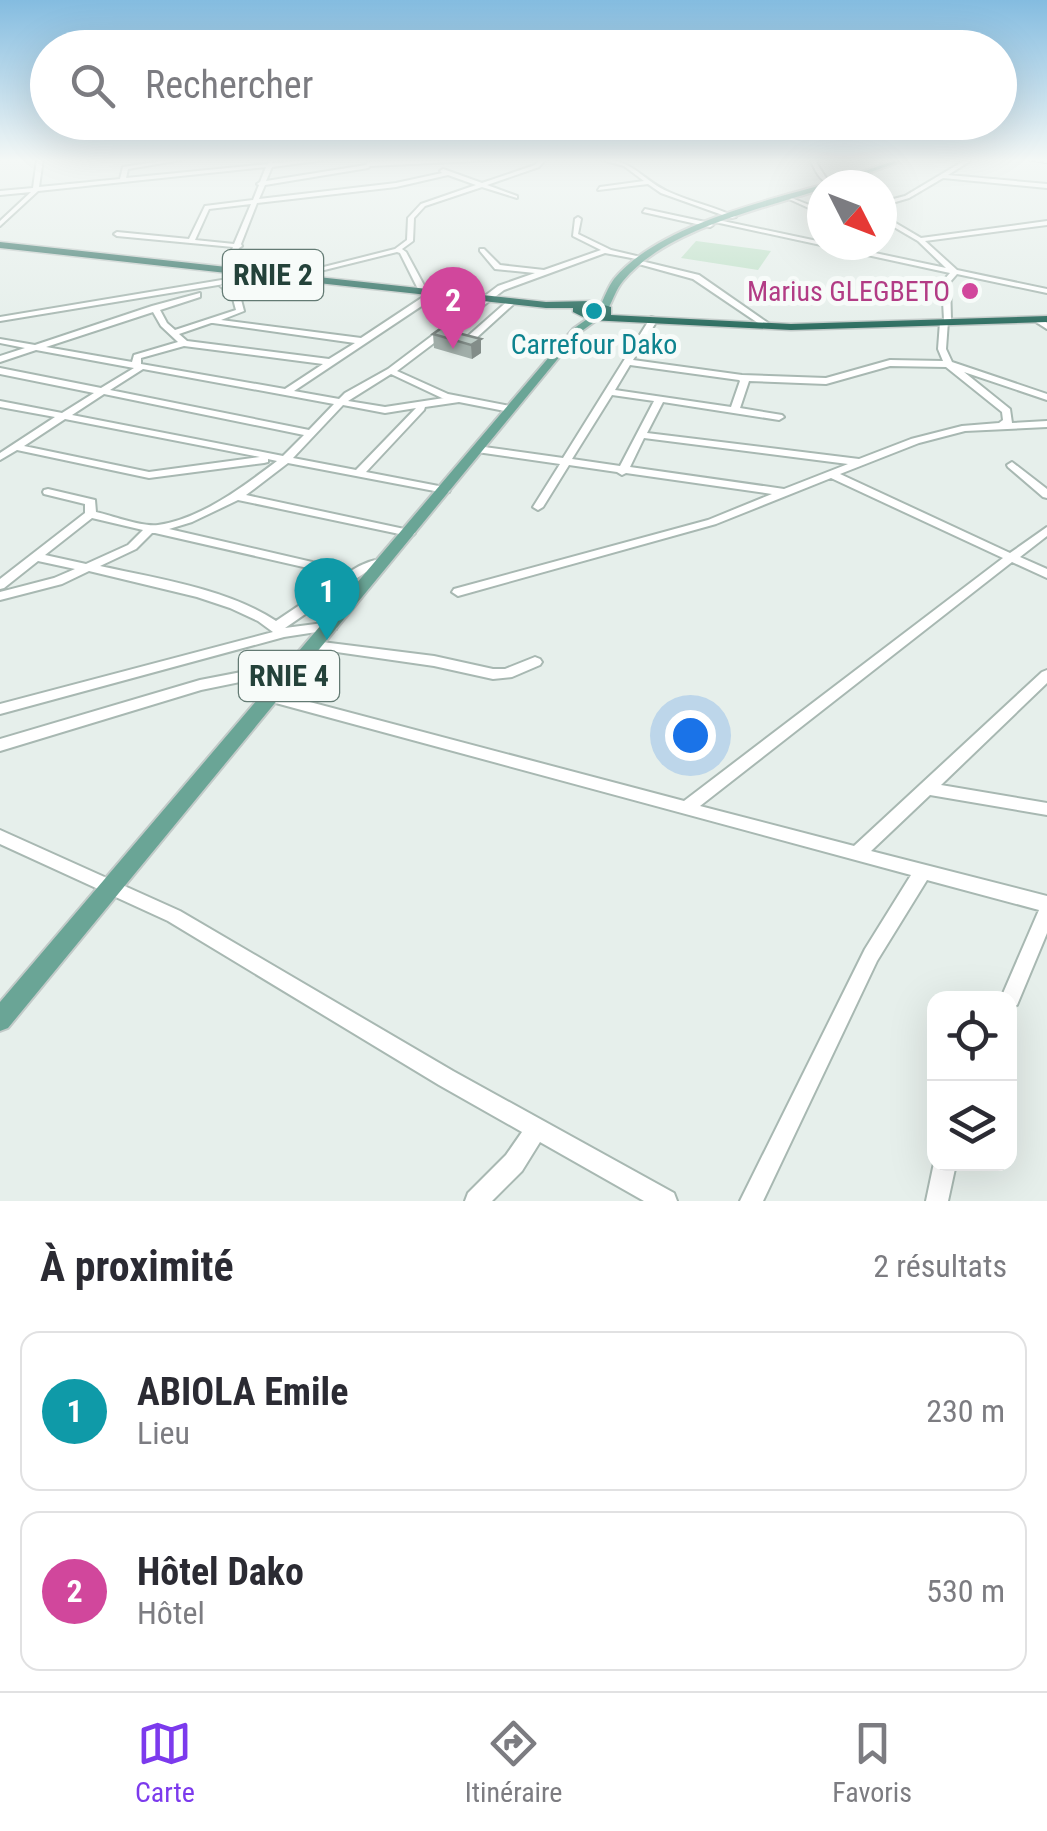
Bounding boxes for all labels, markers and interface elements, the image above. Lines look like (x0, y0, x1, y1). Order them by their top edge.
search box (30, 30, 1017, 140)
icon: search (65, 58, 120, 113)
text: Rechercher (145, 63, 313, 107)
north arrow (807, 170, 897, 260)
road number: RNIE 2 (223, 250, 323, 300)
pin: 2 (420, 266, 486, 349)
place label: Marius GLEGBETO (747, 275, 950, 308)
marker: Marius GLEGBETO (959, 280, 981, 302)
marker: Carrefour Dako (583, 300, 605, 322)
place label: Carrefour Dako (511, 328, 677, 361)
pin: 1 (294, 558, 360, 640)
road number: RNIE 4 (239, 651, 339, 701)
your location (665, 710, 716, 761)
map controls (927, 991, 1017, 1171)
button: locate (927, 991, 1017, 1081)
button: layers (927, 1081, 1017, 1171)
text: À proximité (40, 1242, 233, 1291)
text: 2 résultats (873, 1247, 1007, 1285)
text: ABIOLA Emile (137, 1370, 348, 1414)
text: 1 (66, 1392, 83, 1430)
text: 230 m (926, 1392, 1005, 1430)
text: Lieu (137, 1414, 190, 1452)
text: Hôtel Dako (137, 1550, 304, 1594)
text: 2 (66, 1572, 83, 1610)
text: 530 m (926, 1572, 1005, 1610)
text: Hôtel (137, 1594, 205, 1632)
tab: Carte (135, 1716, 195, 1809)
tab: Itinéraire (465, 1716, 562, 1809)
tab: Favoris (832, 1716, 912, 1809)

